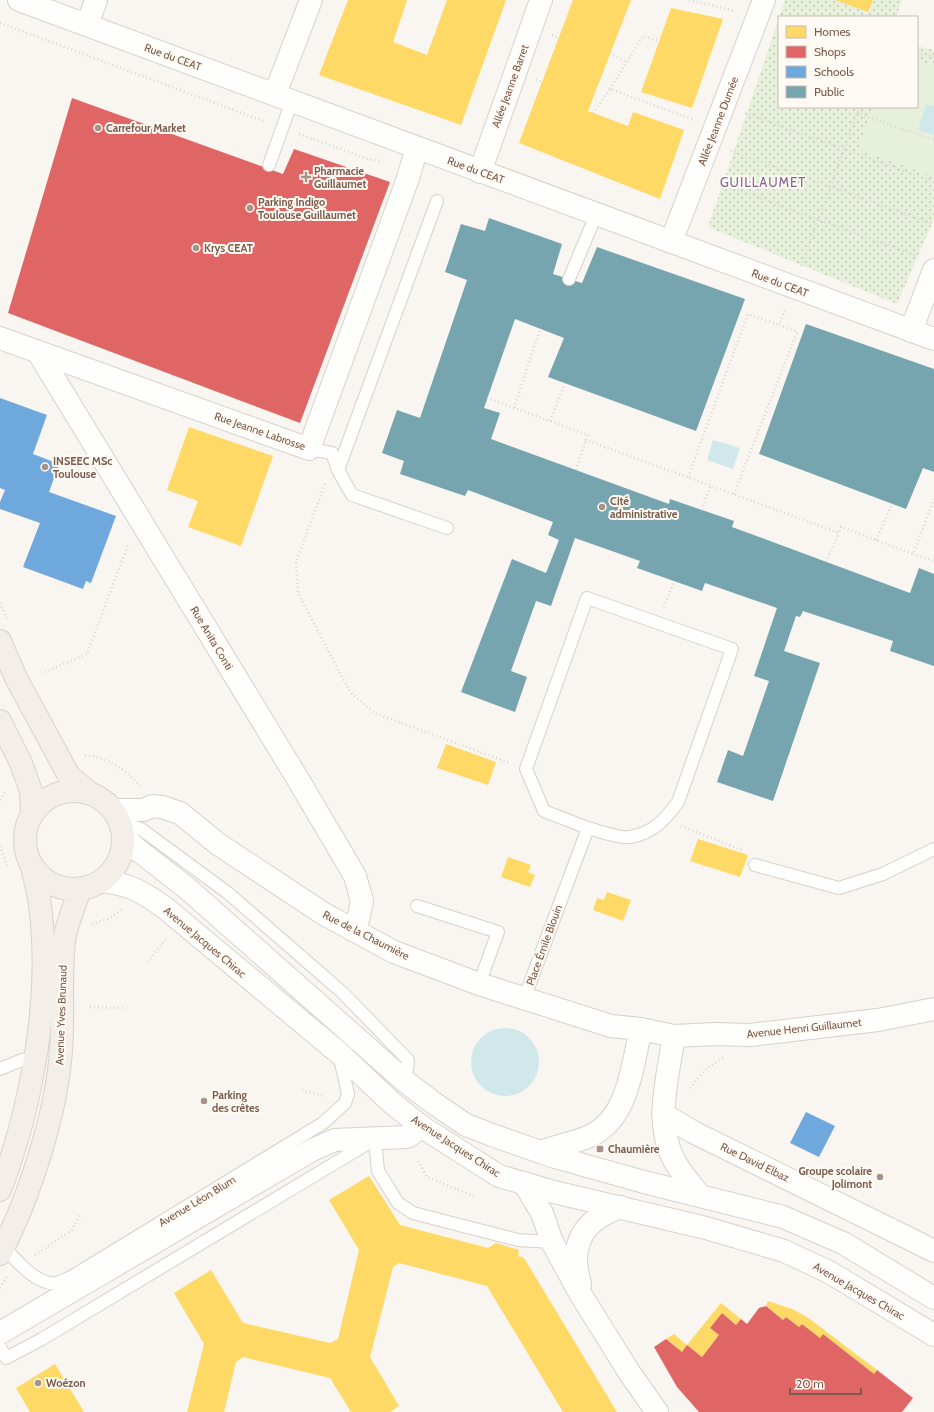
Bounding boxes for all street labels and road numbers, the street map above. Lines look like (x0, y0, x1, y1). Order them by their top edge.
street label: Rue du CEAT (143, 40, 204, 74)
street label: Allée Jeanne Barret (488, 42, 532, 130)
street label: Allée Jeanne Dumée (695, 74, 742, 167)
street label: Rue du CEAT (446, 153, 507, 187)
street label: Rue du CEAT (750, 266, 810, 300)
street label: Rue Jeanne Labrosse (213, 409, 308, 453)
street label: Rue Anita Conti (187, 604, 237, 672)
street label: Avenue Jacques Chirac (161, 903, 249, 981)
street label: Place Émile Blouin (523, 903, 565, 987)
street label: Rue de la Chaumière (320, 907, 412, 963)
street label: Avenue Yves Brunaud (52, 965, 70, 1065)
street label: Avenue Henri Guillaumet (746, 1015, 863, 1041)
street label: Avenue Jacques Chirac (409, 1112, 503, 1180)
street label: Rue David Elbaz (718, 1139, 792, 1185)
street label: Avenue Léon Blum (156, 1172, 238, 1230)
street label: Avenue Jacques Chirac (811, 1259, 907, 1323)

